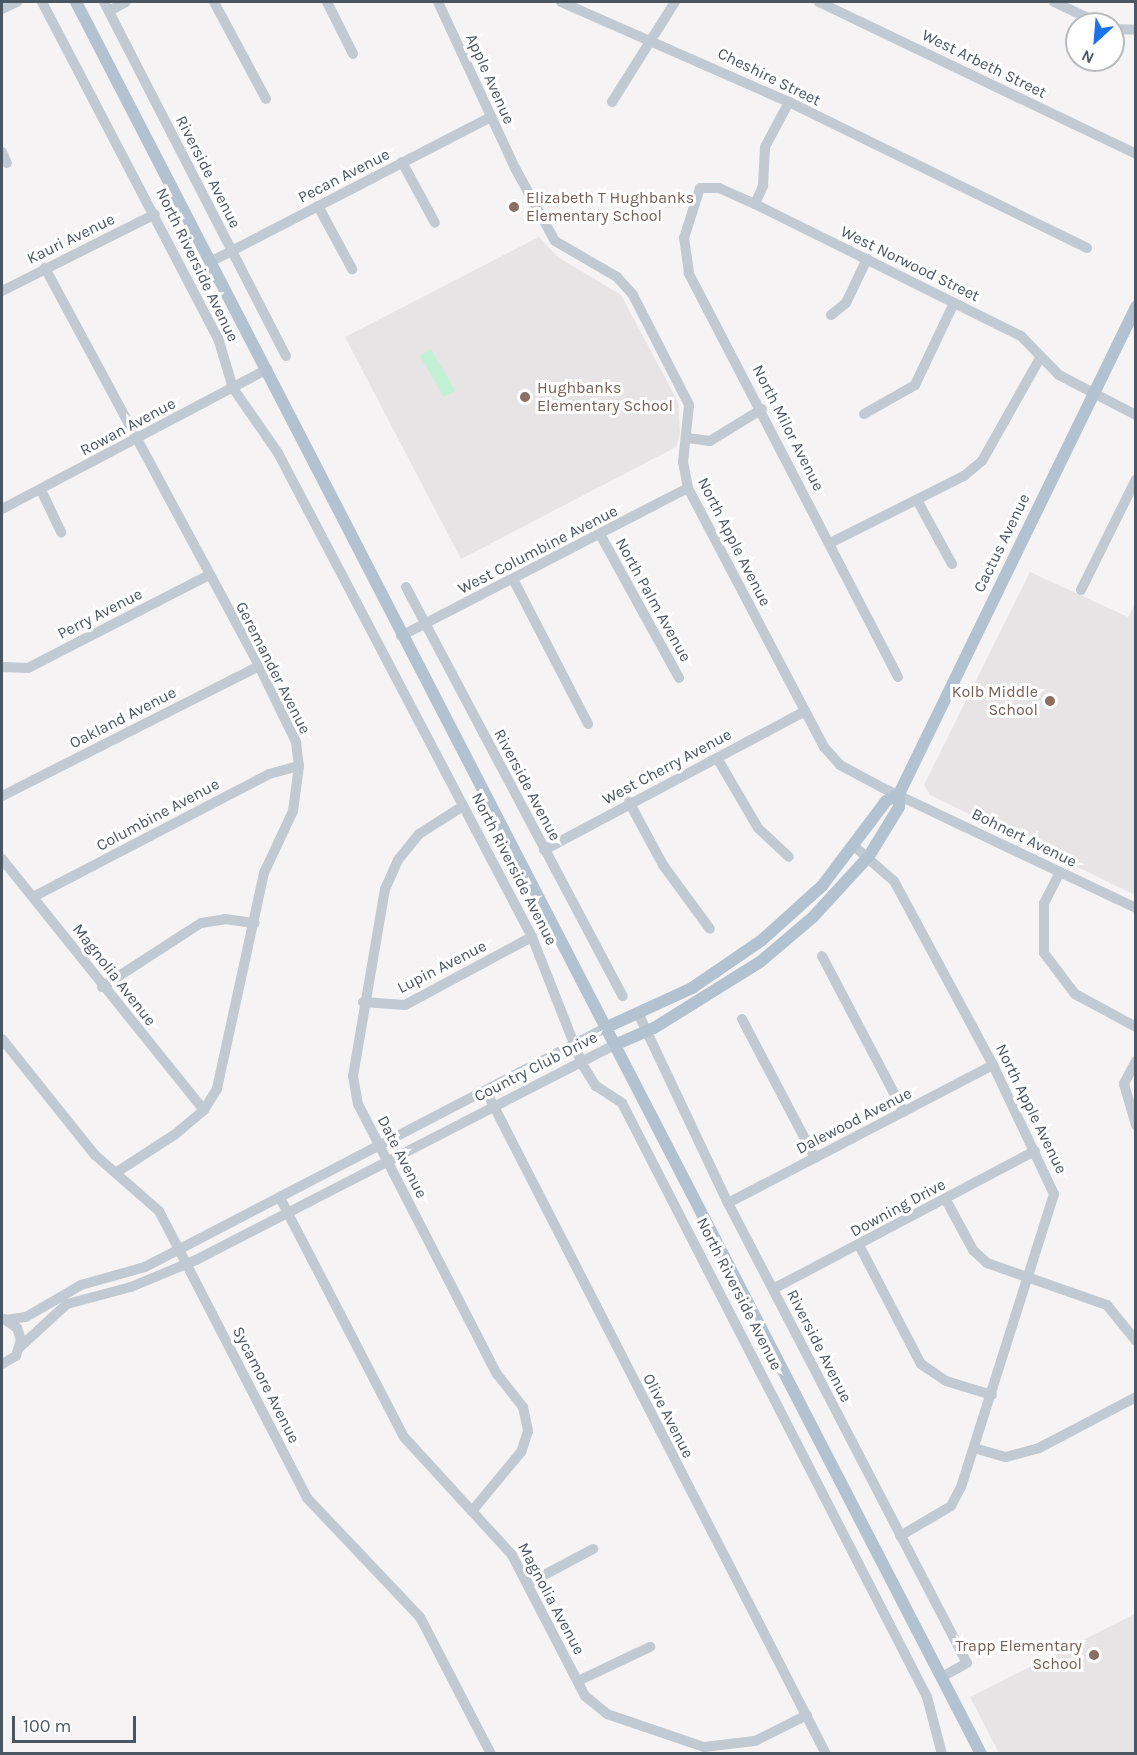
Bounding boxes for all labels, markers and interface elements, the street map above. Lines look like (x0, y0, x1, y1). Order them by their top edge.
north arrow (1065, 12, 1125, 72)
street label: West Arbeth Street (919, 25, 1049, 103)
street label: Apple Avenue (461, 31, 519, 127)
street label: Cheshire Street (714, 44, 824, 110)
text: N (1078, 46, 1097, 68)
street label: Riverside Avenue (171, 112, 245, 232)
street label: Pecan Avenue (295, 145, 393, 207)
street label: North Riverside Avenue (151, 185, 243, 345)
place label: Elizabeth T Hughbanks Elementary School (526, 188, 694, 226)
marker: Elizabeth T Hughbanks Elementary School (507, 200, 521, 214)
street label: Kauri Avenue (24, 209, 118, 269)
street label: West Norwood Street (837, 222, 983, 306)
street label: North Milor Avenue (748, 362, 828, 494)
place label: Hughbanks Elementary School (537, 378, 673, 416)
marker: Hughbanks Elementary School (518, 390, 532, 404)
street label: Rowan Avenue (77, 394, 179, 460)
street label: North Apple Avenue (693, 474, 775, 610)
street label: Cactus Avenue (970, 491, 1034, 595)
street label: West Columbine Avenue (455, 501, 621, 599)
street label: North Palm Avenue (611, 535, 695, 665)
street label: Perry Avenue (54, 584, 146, 644)
street label: Geremander Avenue (231, 599, 315, 737)
place label: Kolb Middle School (952, 682, 1038, 720)
street label: Oakland Avenue (67, 683, 179, 753)
marker: Kolb Middle School (1043, 694, 1057, 708)
street label: West Cherry Avenue (599, 725, 735, 809)
street label: Riverside Avenue (489, 726, 565, 844)
street label: Columbine Avenue (93, 775, 223, 855)
street label: North Riverside Avenue (467, 789, 561, 949)
street label: Bohnert Avenue (968, 804, 1080, 872)
street label: Magnolia Avenue (68, 920, 160, 1030)
street label: Lupin Avenue (394, 936, 490, 998)
street label: Country Club Drive (471, 1028, 601, 1106)
street label: North Apple Avenue (991, 1041, 1071, 1177)
street label: Dalewood Avenue (793, 1084, 915, 1158)
street label: Date Avenue (373, 1113, 431, 1201)
street label: Downing Drive (847, 1175, 949, 1241)
street label: North Riverside Avenue (692, 1214, 786, 1374)
street label: Riverside Avenue (782, 1286, 856, 1406)
street label: Sycamore Avenue (228, 1323, 304, 1447)
street label: Olive Avenue (638, 1371, 698, 1461)
street label: Magnolia Avenue (513, 1540, 589, 1658)
place label: Trapp Elementary School (955, 1636, 1082, 1674)
marker: Trapp Elementary School (1087, 1648, 1101, 1662)
scale bar (15, 1704, 140, 1742)
text: 100 m (23, 1715, 71, 1737)

